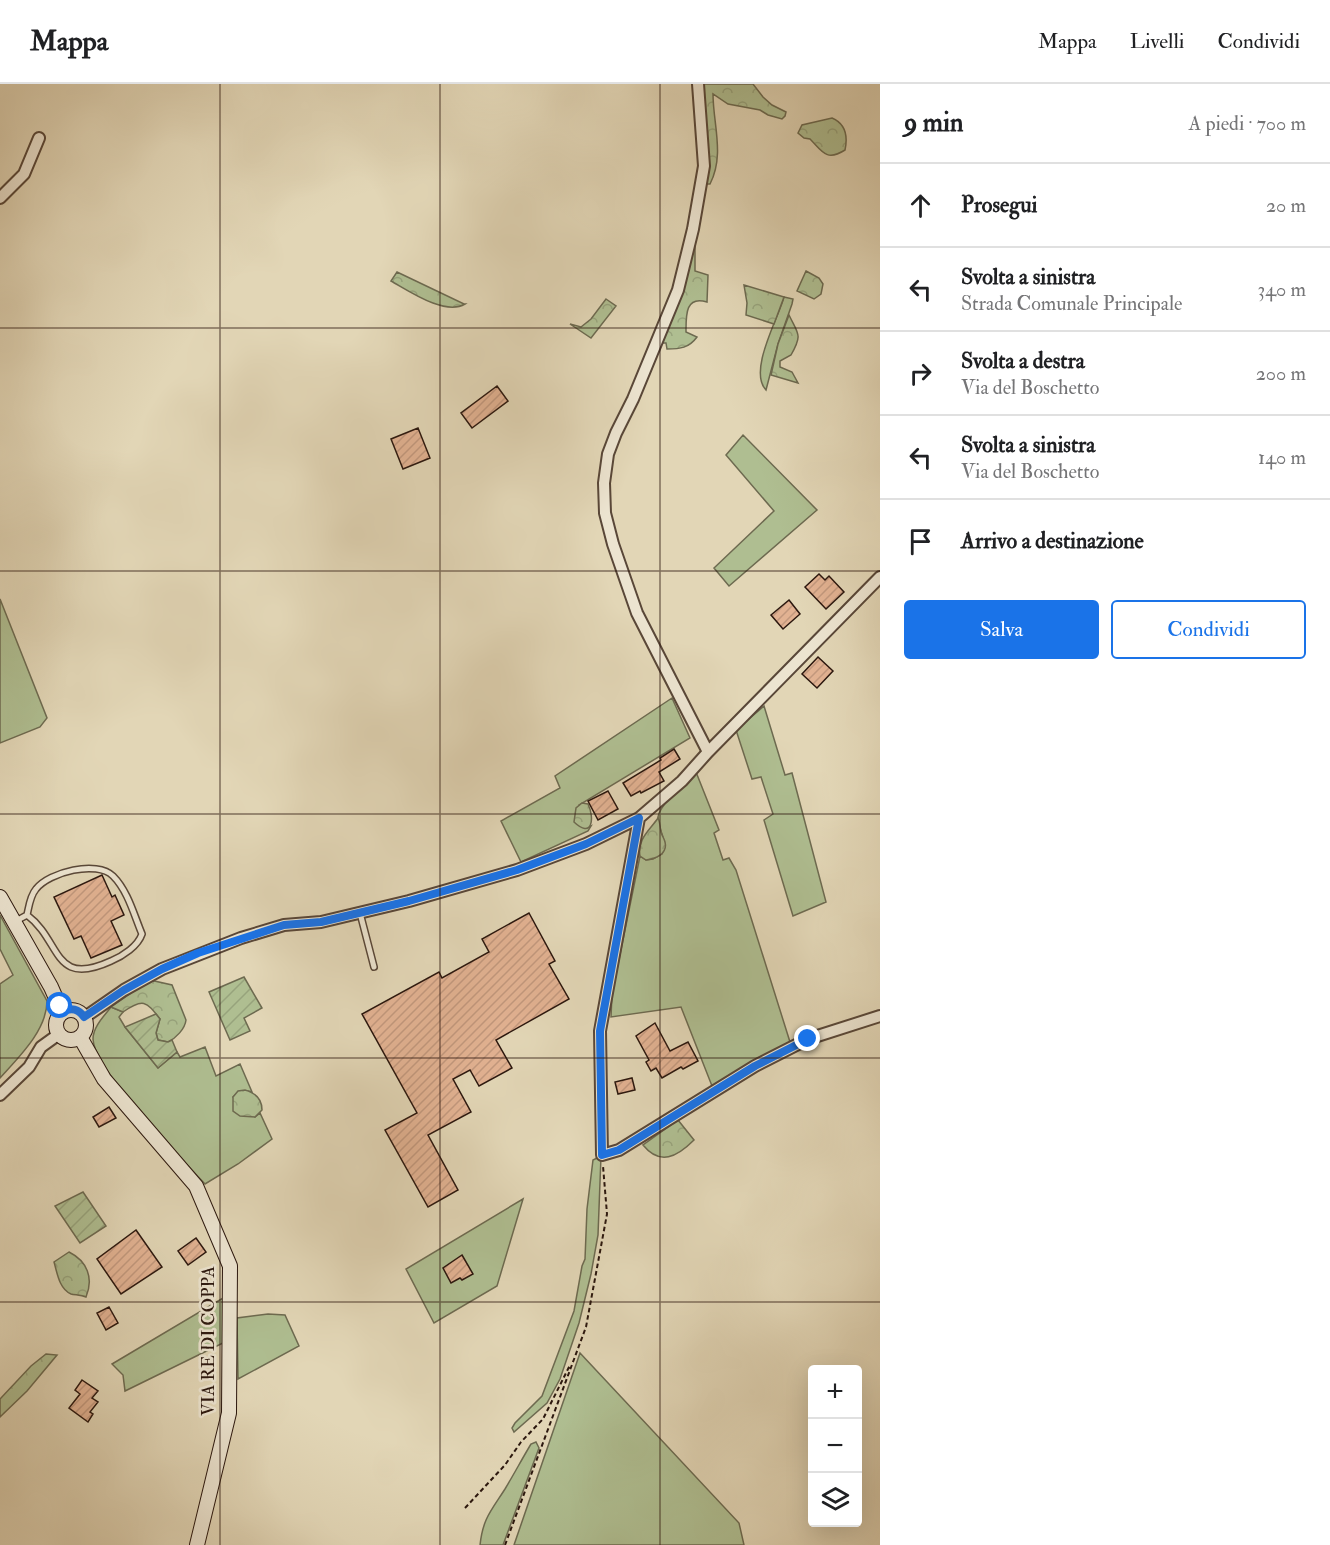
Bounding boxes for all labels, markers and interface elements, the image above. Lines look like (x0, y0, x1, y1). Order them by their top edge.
text: Mappa (30, 24, 108, 59)
text: Mappa (1038, 28, 1097, 55)
text: Livelli (1130, 28, 1184, 55)
text: Condividi (1217, 28, 1300, 55)
text: 9 min (904, 107, 963, 139)
text: A piedi · 700 m (1189, 111, 1306, 136)
icon: ahead (904, 189, 937, 222)
text: Prosegui (961, 191, 1037, 219)
text: 20 m (1266, 193, 1306, 218)
text: Svolta a sinistra (961, 263, 1095, 291)
icon: left (904, 273, 937, 306)
text: 340 m (1258, 277, 1306, 302)
text: Strada Comunale Principale (961, 291, 1182, 316)
text: Svolta a destra (961, 347, 1085, 375)
icon: right (904, 357, 937, 390)
text: 200 m (1256, 361, 1306, 386)
text: Via del Boschetto (961, 375, 1099, 400)
text: Svolta a sinistra (961, 431, 1095, 459)
icon: left (904, 441, 937, 474)
text: 140 m (1258, 445, 1306, 470)
text: Via del Boschetto (961, 459, 1099, 484)
icon: arrive (904, 525, 937, 558)
text: Arrivo a destinazione (961, 527, 1144, 555)
button: Salva (904, 600, 1099, 659)
button: Condividi (1111, 600, 1306, 659)
route start (46, 992, 72, 1018)
route end (794, 1025, 820, 1051)
street label: VIA RE DI COPPA (197, 1265, 220, 1416)
map controls (808, 1365, 862, 1527)
button: + (808, 1365, 862, 1419)
button: − (808, 1419, 862, 1473)
button: layers (808, 1473, 862, 1527)

